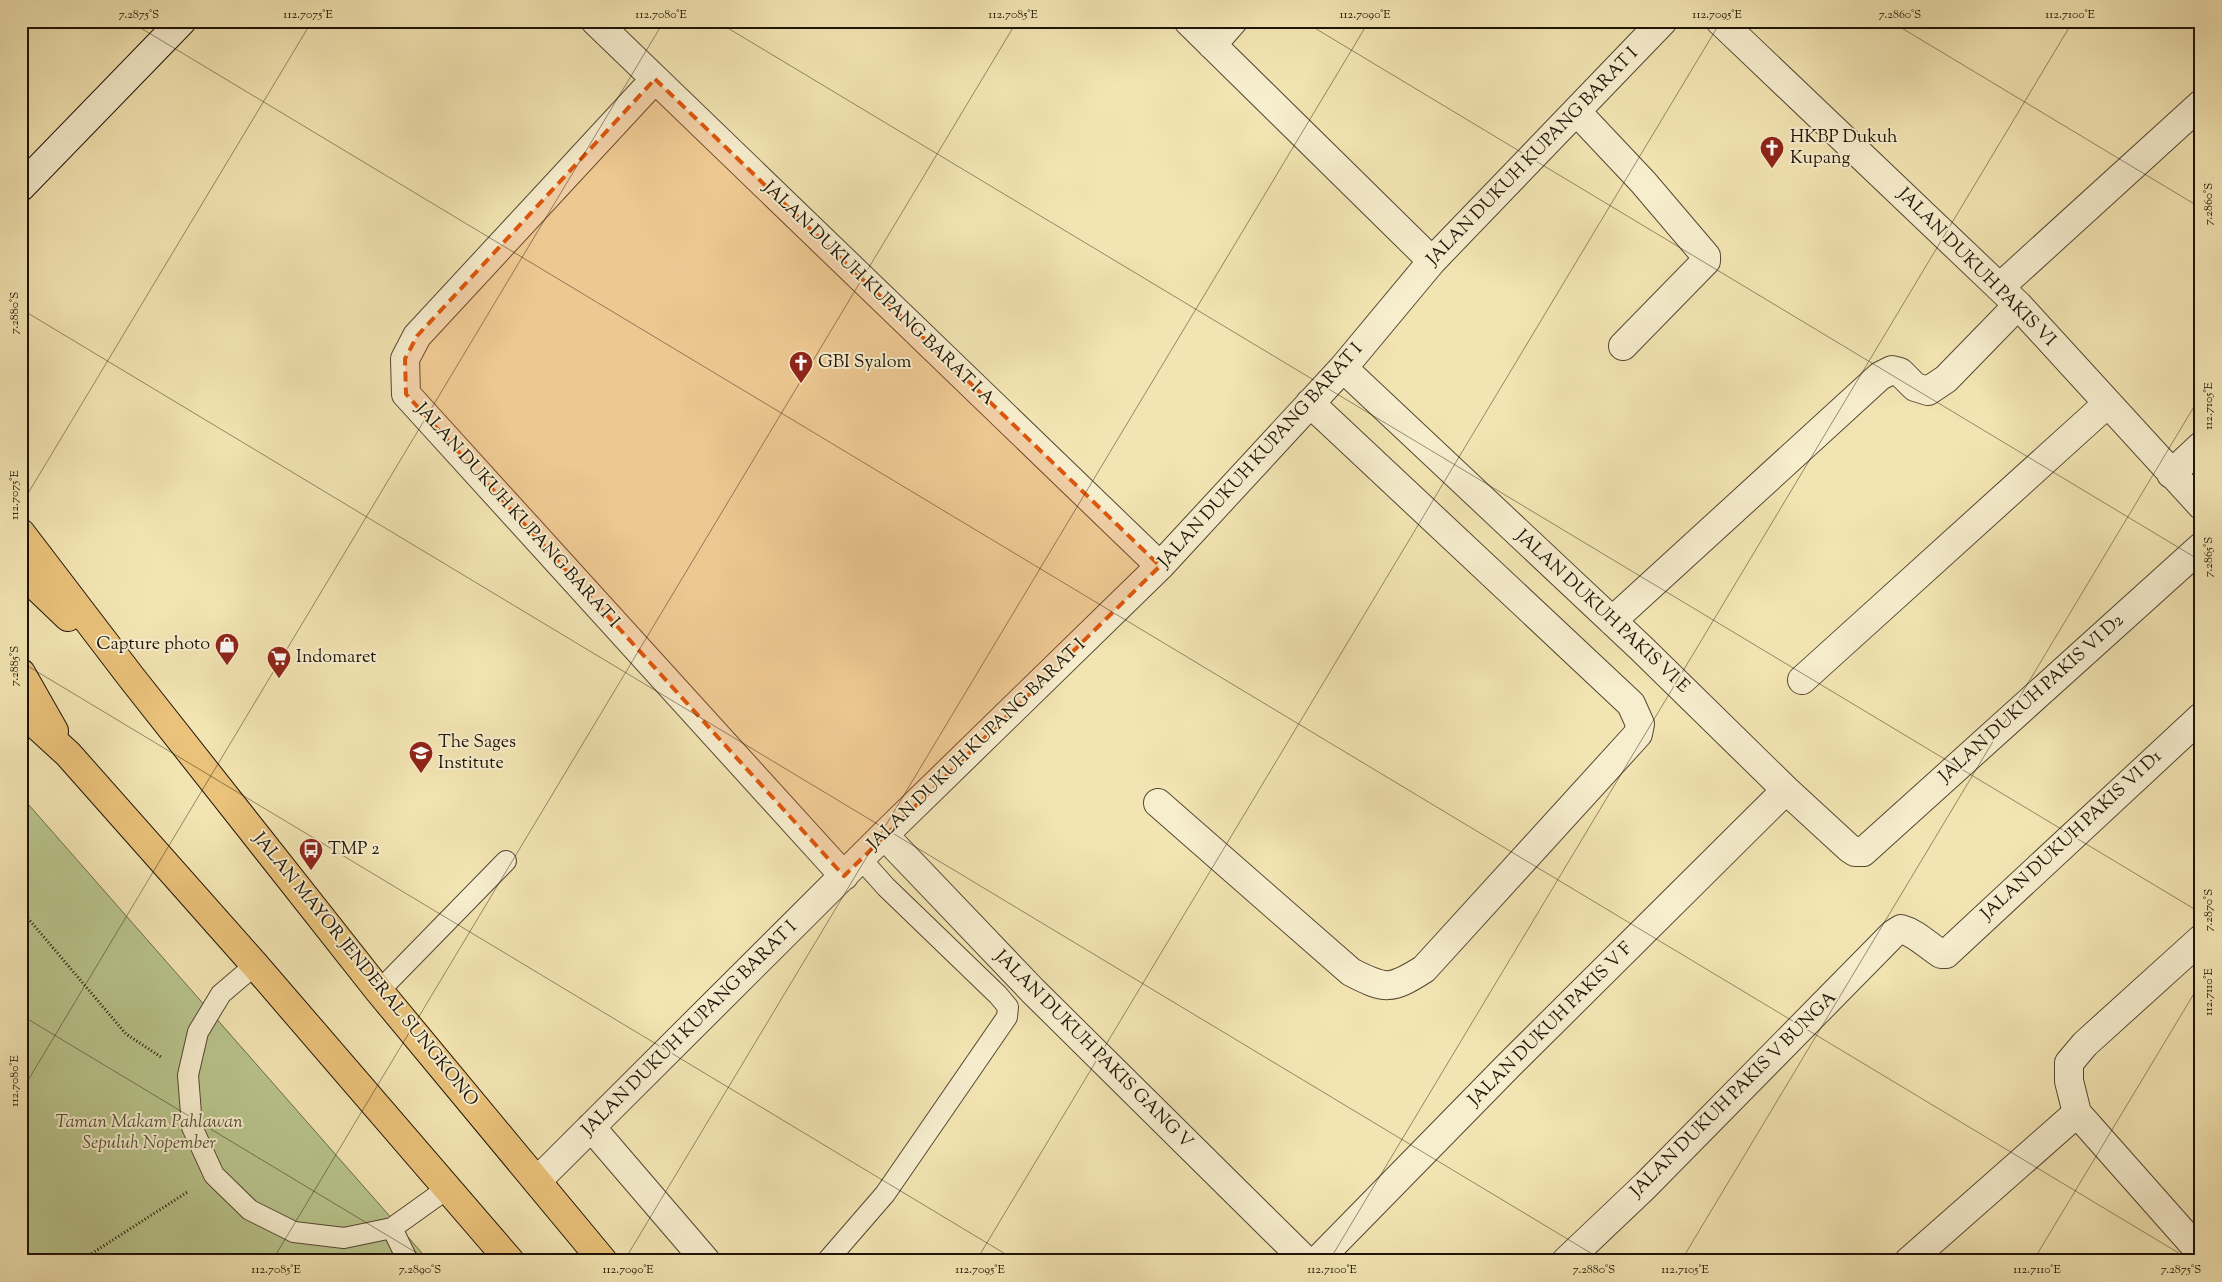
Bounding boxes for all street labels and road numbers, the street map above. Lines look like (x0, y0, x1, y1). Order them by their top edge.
street label: JALAN DUKUH KUPANG BARAT I (1420, 42, 1645, 273)
street label: JALAN DUKUH KUPANG BARAT I A (756, 175, 1000, 412)
street label: JALAN DUKUH PAKIS VI (1890, 182, 2061, 353)
street label: JALAN DUKUH KUPANG BARAT I (1152, 338, 1369, 575)
street label: JALAN DUKUH KUPANG BARAT I (408, 397, 625, 634)
street label: JALAN DUKUH PAKIS VI E (1508, 524, 1695, 700)
street label: JALAN DUKUH PAKIS VI D2 (1933, 608, 2131, 790)
street label: JALAN DUKUH KUPANG BARAT I (861, 633, 1092, 858)
street label: JALAN DUKUH PAKIS VI D1 (1975, 745, 2168, 928)
street label: JALAN MAYOR JENDERAL SUNGKONO (245, 827, 484, 1113)
street label: JALAN DUKUH KUPANG BARAT I (576, 915, 804, 1143)
street label: JALAN DUKUH PAKIS V F (1462, 937, 1639, 1114)
street label: JALAN DUKUH PAKIS GANG V (987, 944, 1198, 1155)
street label: JALAN DUKUH PAKIS V BUNGA (1624, 986, 1843, 1205)

